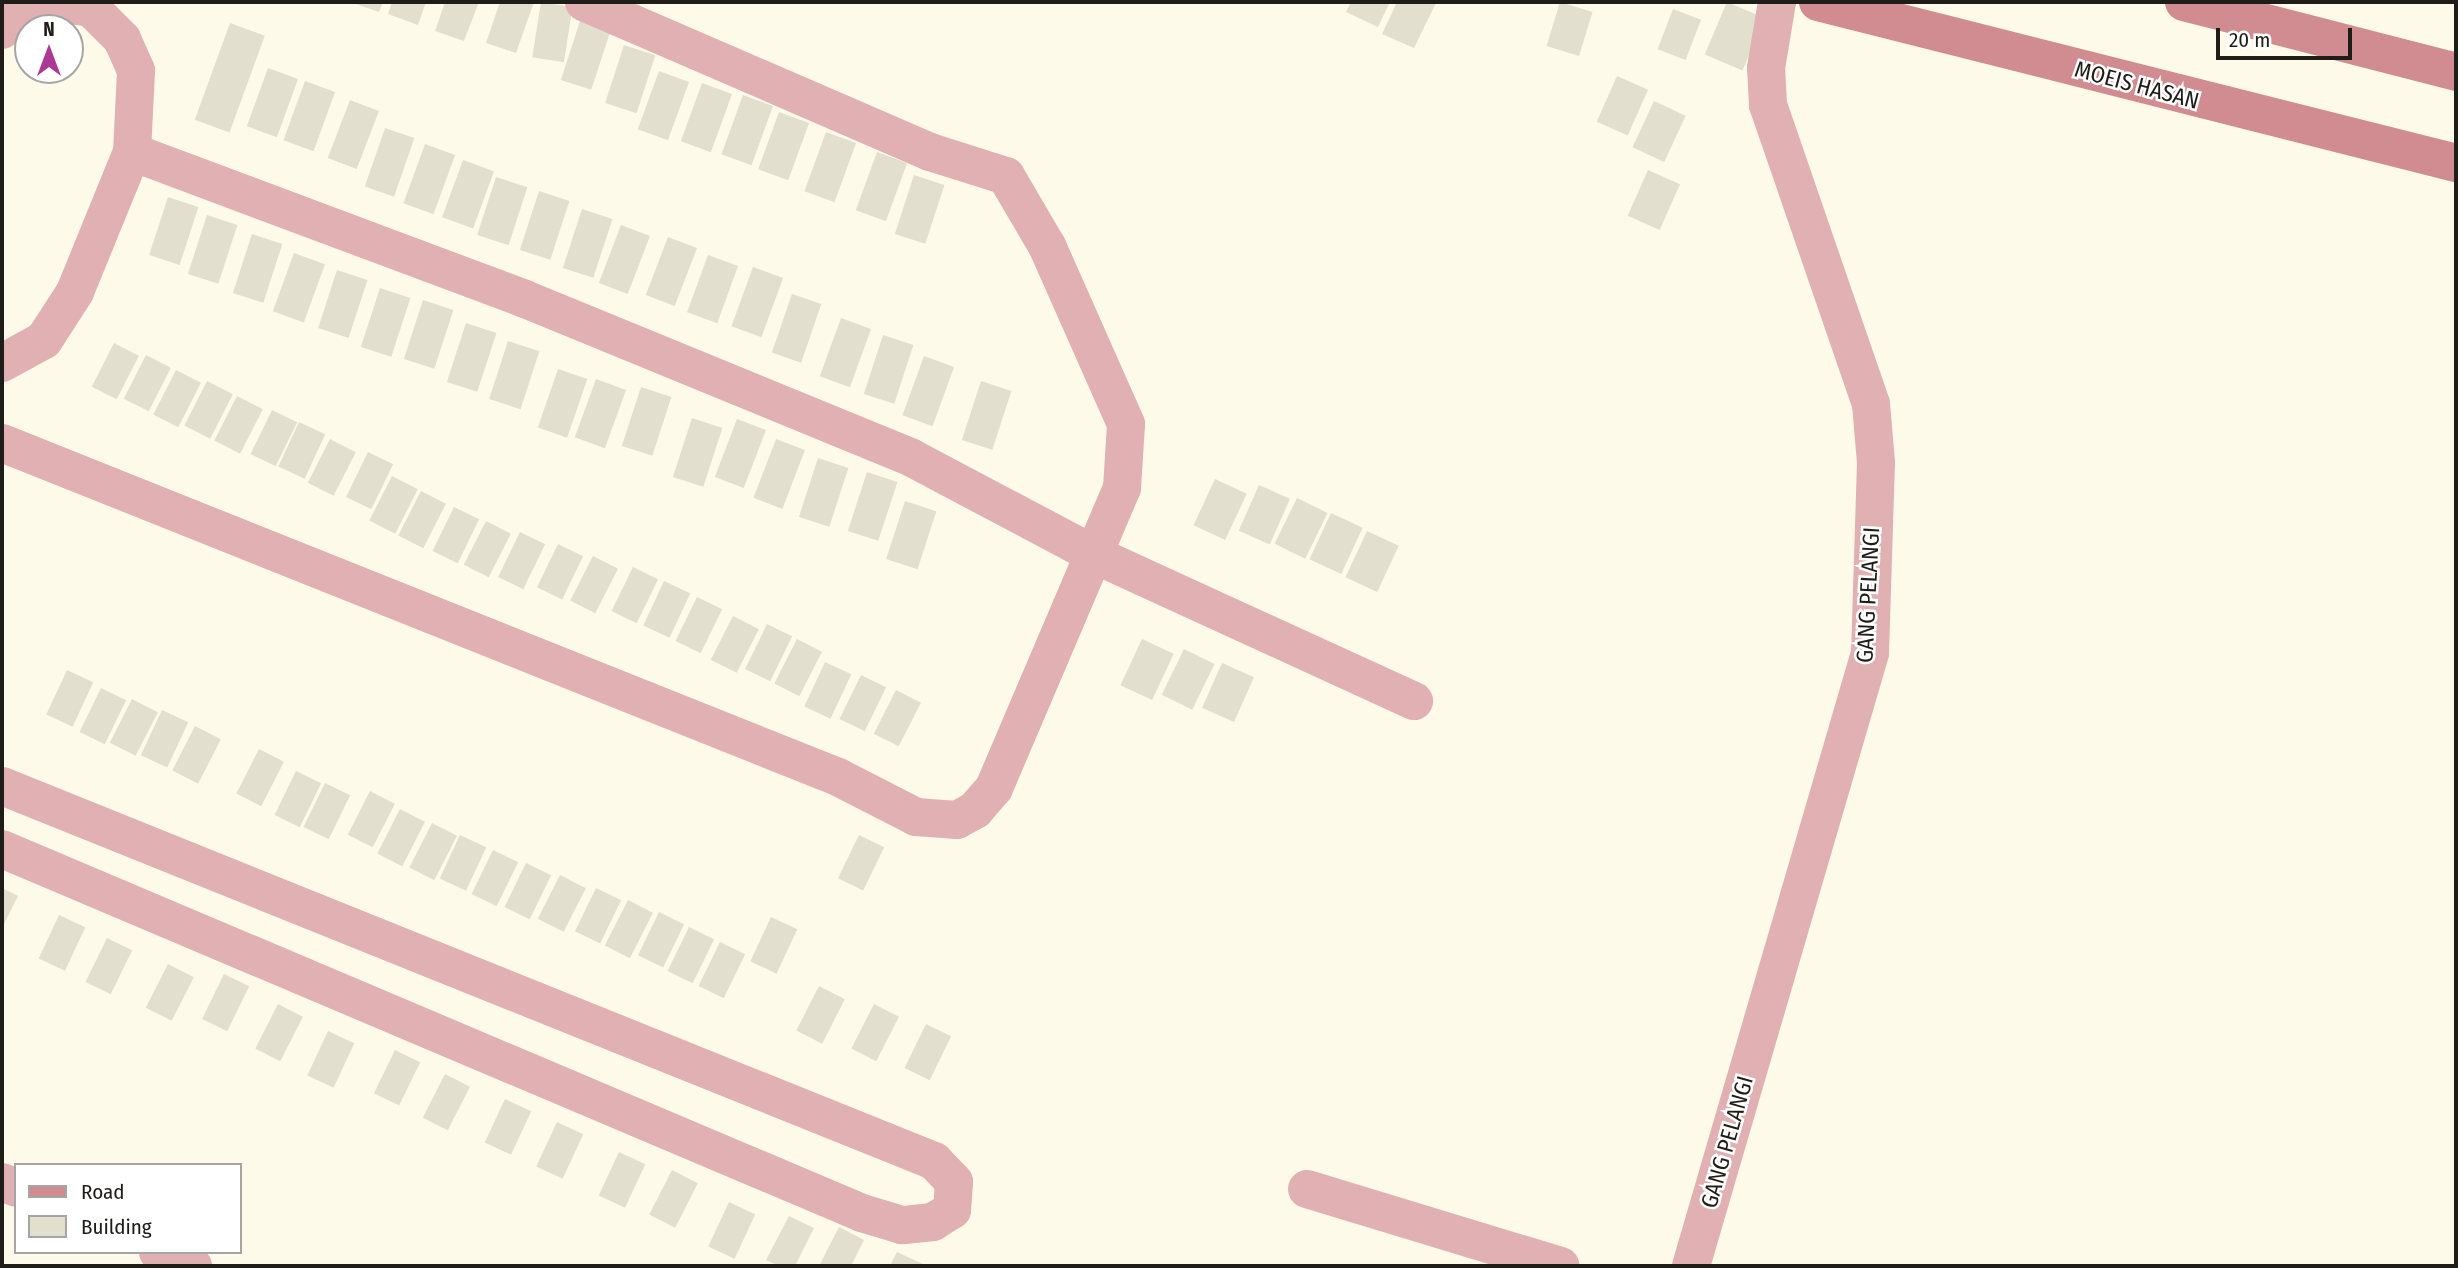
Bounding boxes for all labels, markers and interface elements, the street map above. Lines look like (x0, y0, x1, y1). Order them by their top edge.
north arrow (14, 14, 84, 84)
scale bar (2220, 14, 2356, 58)
text: N (43, 18, 55, 41)
text: 20 m (2229, 27, 2270, 53)
street label: MOEIS HASAN (2072, 55, 2202, 115)
street label: GANG PELANGI (1851, 526, 1885, 664)
street label: GANG PELANGI (1695, 1073, 1759, 1211)
legend (14, 1163, 242, 1254)
text: Road (81, 1179, 125, 1205)
text: Building (81, 1214, 152, 1240)

